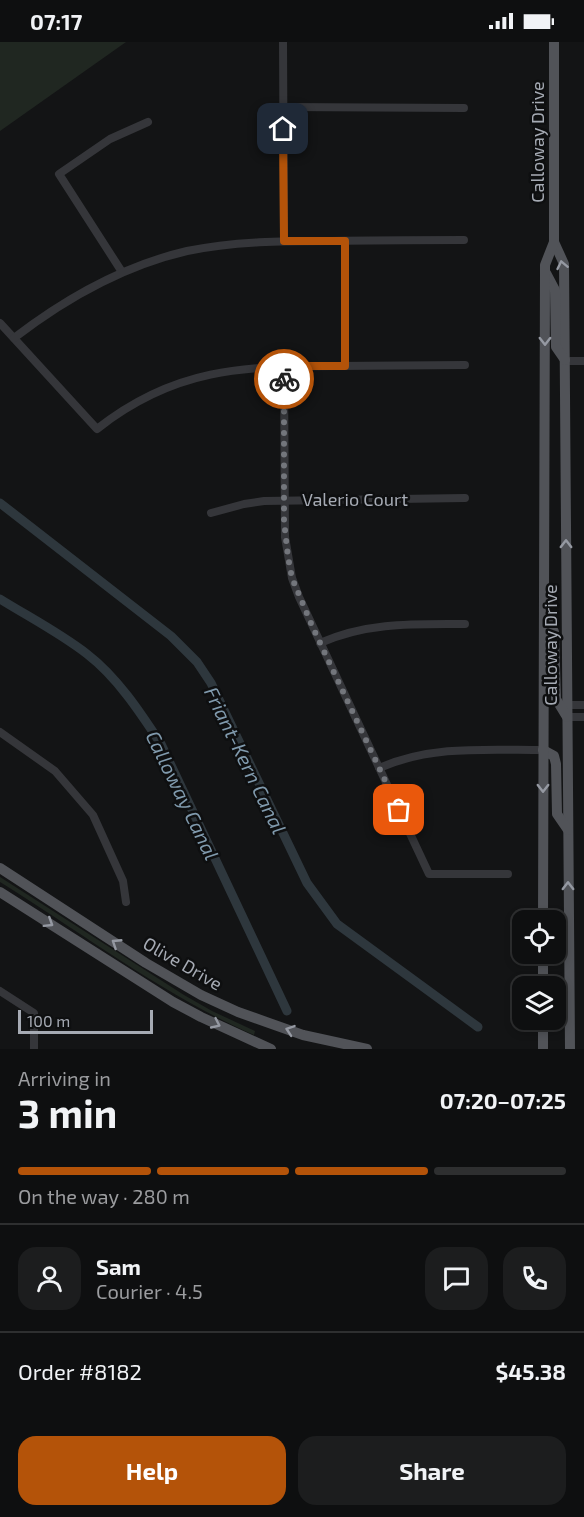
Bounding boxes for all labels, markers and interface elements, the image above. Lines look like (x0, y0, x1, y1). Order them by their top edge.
text: 07:17 (30, 8, 82, 34)
street label: Calloway Drive (526, 81, 548, 203)
pin (257, 103, 308, 154)
icon: home (266, 112, 299, 145)
one-way arrow (556, 260, 569, 270)
one-way arrow (539, 336, 551, 345)
courier (254, 349, 314, 409)
icon: bike (268, 363, 301, 396)
street label: Valerio Court (302, 488, 408, 510)
one-way arrow (560, 539, 572, 548)
street label: Calloway Drive (539, 584, 561, 706)
water label: Friant-Kern Canal (200, 683, 292, 837)
water label: Calloway Canal (140, 726, 225, 864)
one-way arrow (537, 783, 549, 792)
pin (373, 784, 424, 835)
icon: bag (382, 793, 415, 826)
one-way arrow (562, 881, 574, 890)
map controls (512, 910, 566, 1030)
button: locate (512, 910, 566, 964)
one-way arrow (43, 916, 54, 927)
street label: Olive Drive (140, 932, 226, 994)
one-way arrow (112, 939, 122, 951)
button: layers (512, 976, 566, 1030)
scale bar (18, 1007, 153, 1034)
text: 100 m (27, 1011, 70, 1030)
one-way arrow (210, 1016, 221, 1028)
one-way arrow (285, 1025, 295, 1038)
text: Arriving in (18, 1066, 111, 1090)
text: 07:20–07:25 (440, 1087, 566, 1113)
text: 3 min (18, 1089, 117, 1136)
text: On the way · 280 m (18, 1184, 190, 1208)
button: person (18, 1247, 81, 1310)
button: chat (425, 1247, 488, 1310)
button: phone (503, 1247, 566, 1310)
text: Sam (96, 1253, 141, 1279)
text: Courier · 4.5 (96, 1279, 203, 1303)
text: Order #8182 (18, 1358, 142, 1384)
text: $45.38 (496, 1358, 566, 1384)
button: Help (18, 1436, 286, 1505)
button: Share (298, 1436, 566, 1505)

